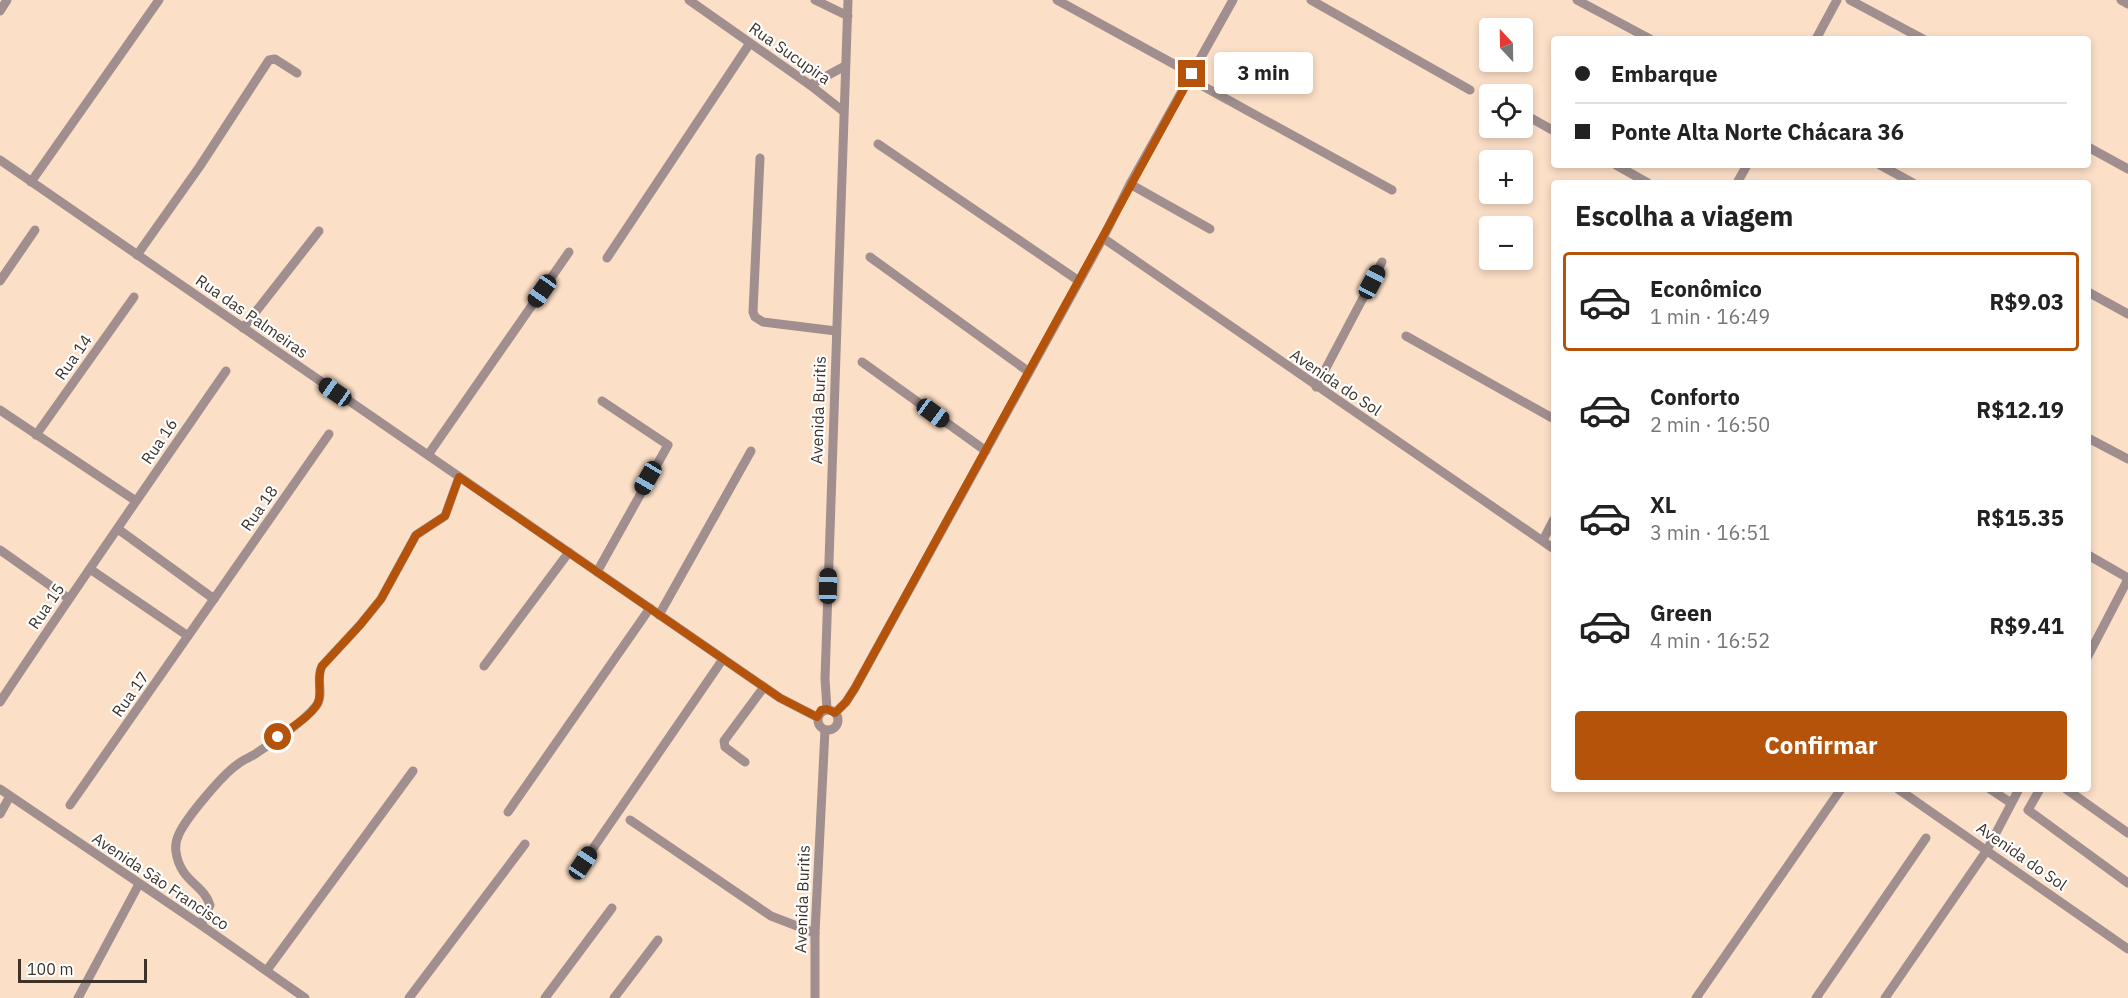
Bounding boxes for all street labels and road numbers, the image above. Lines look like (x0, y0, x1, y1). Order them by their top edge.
street label: Rua Sucupira (745, 18, 835, 89)
street label: Rua das Palmeiras (192, 270, 312, 362)
street label: Rua 14 (50, 330, 96, 384)
street label: Avenida do Sol (1287, 344, 1385, 420)
street label: Avenida Buritis (806, 356, 830, 464)
street label: Rua 16 (136, 414, 182, 468)
street label: Rua 18 (236, 481, 282, 535)
street label: Rua 15 (23, 579, 69, 633)
street label: Rua 17 (107, 667, 153, 721)
street label: Avenida do Sol (1973, 817, 2071, 895)
street label: Avenida São Francisco (89, 828, 233, 934)
street label: Avenida Buritis (790, 845, 814, 953)

